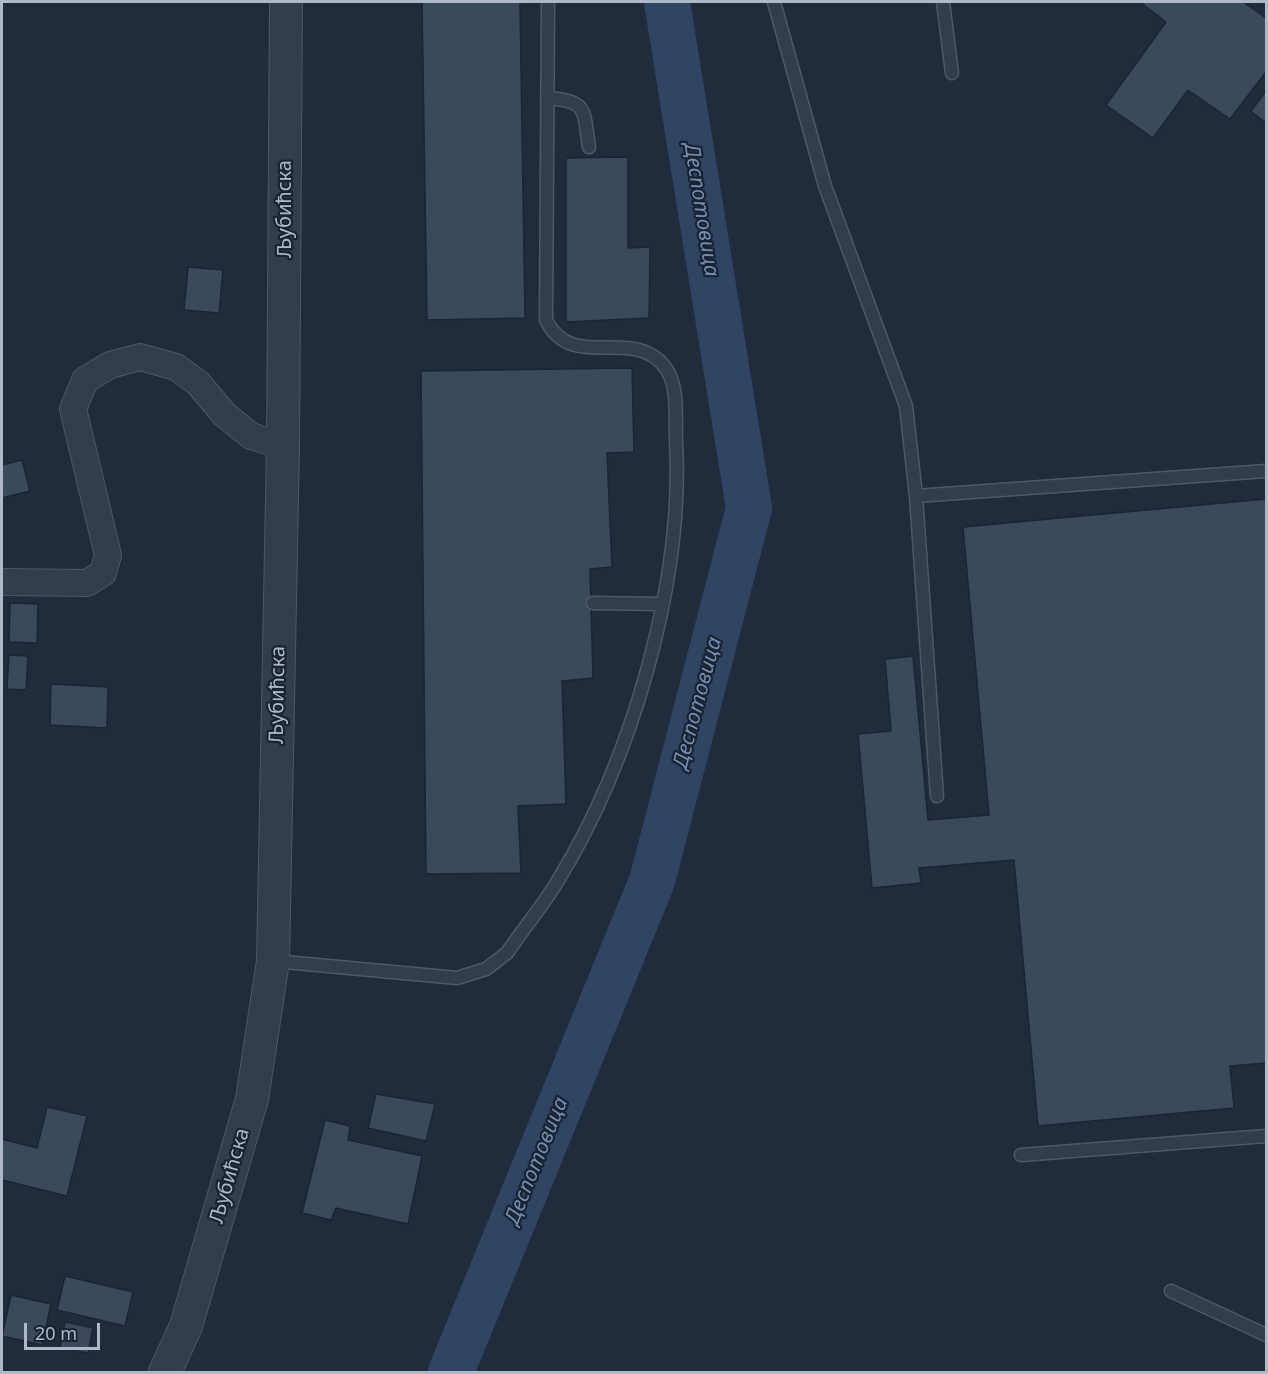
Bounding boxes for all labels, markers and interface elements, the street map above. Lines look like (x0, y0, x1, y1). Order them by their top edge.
water label: Деспотовица (678, 141, 724, 279)
street label: Љубићска (273, 160, 297, 258)
water label: Деспотовица (668, 635, 728, 771)
street label: Љубићска (265, 646, 291, 744)
water label: Деспотовица (500, 1094, 574, 1228)
street label: Љубићска (205, 1126, 255, 1226)
scale bar (27, 1311, 104, 1349)
text: 20 m (35, 1321, 77, 1345)

